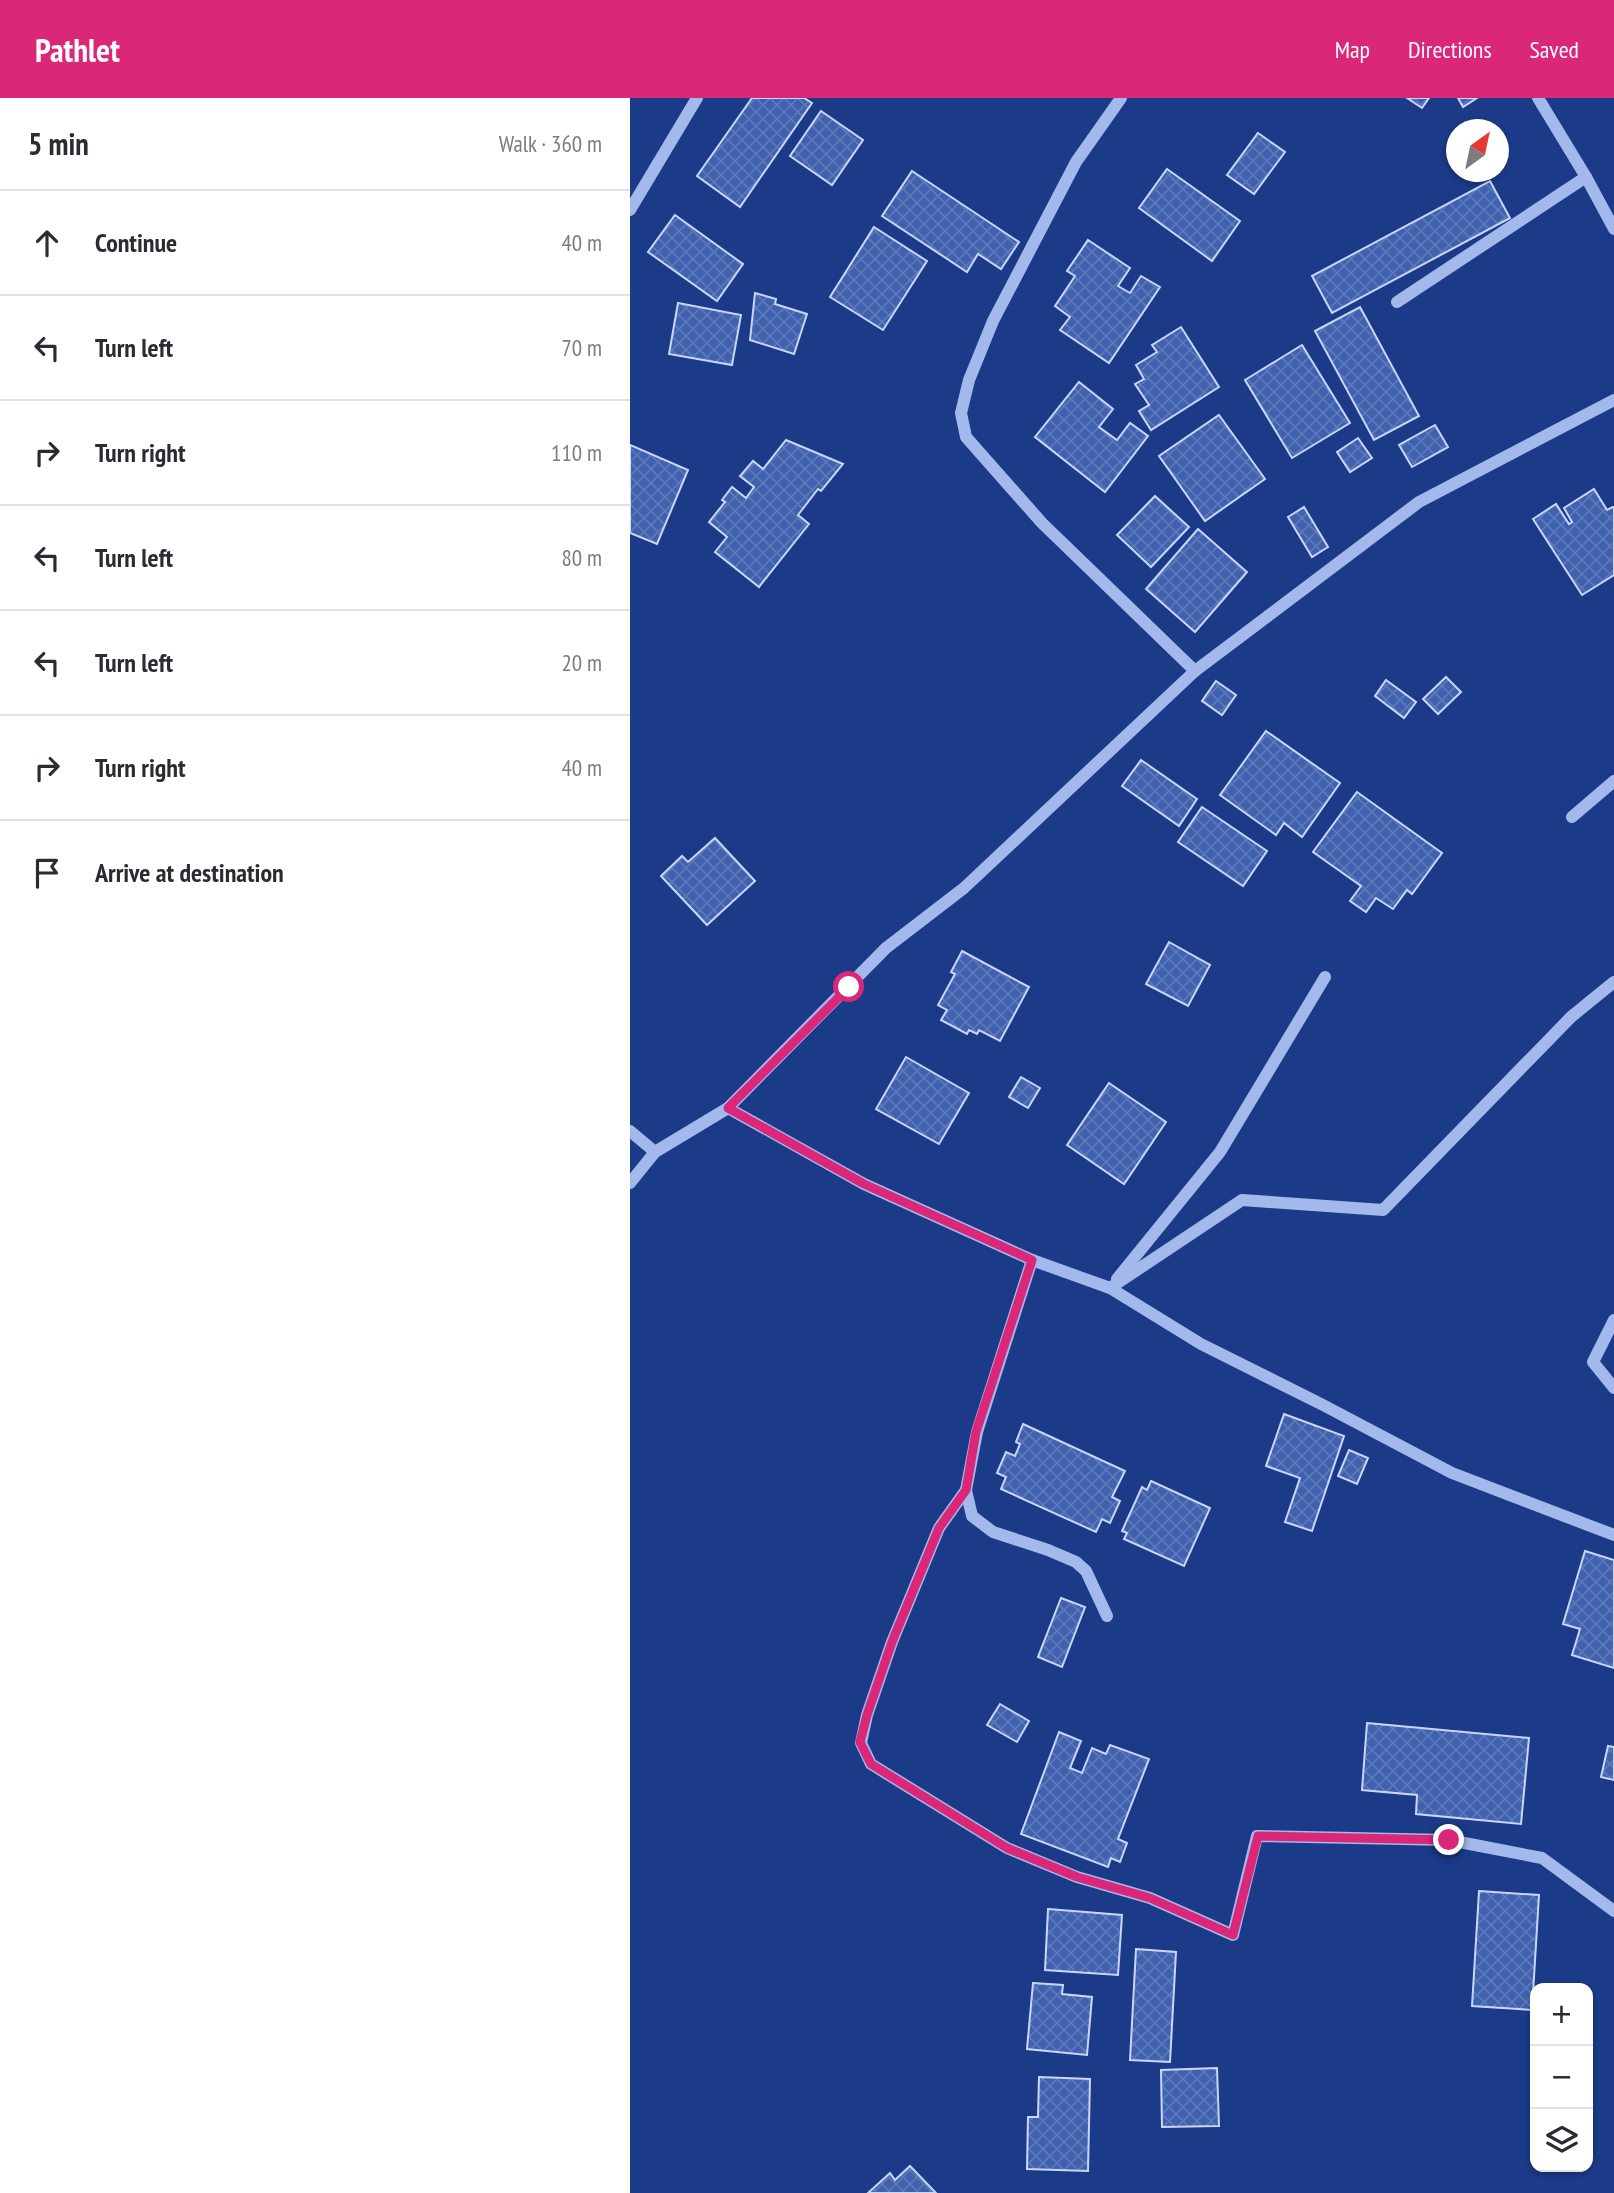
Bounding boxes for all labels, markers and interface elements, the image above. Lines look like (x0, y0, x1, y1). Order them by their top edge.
text: Pathlet (35, 28, 120, 71)
text: Map (1335, 34, 1370, 65)
text: Directions (1408, 34, 1492, 65)
text: Saved (1530, 34, 1579, 65)
north arrow (1446, 119, 1509, 182)
text: 5 min (28, 124, 89, 163)
text: Walk · 360 m (499, 129, 602, 158)
icon: ahead (28, 224, 66, 262)
text: Continue (95, 226, 177, 259)
text: 40 m (561, 228, 602, 257)
icon: left (28, 329, 66, 367)
text: Turn left (95, 331, 173, 364)
text: 70 m (561, 333, 602, 362)
icon: right (28, 434, 66, 472)
text: Turn right (95, 436, 186, 469)
text: 110 m (551, 438, 602, 467)
icon: left (28, 539, 66, 577)
text: Turn left (95, 541, 173, 574)
text: 80 m (561, 543, 602, 572)
icon: left (28, 644, 66, 682)
text: Turn left (95, 646, 173, 679)
text: 20 m (561, 648, 602, 677)
icon: right (28, 749, 66, 787)
text: Turn right (95, 751, 186, 784)
text: 40 m (561, 753, 602, 782)
icon: arrive (28, 854, 66, 892)
text: Arrive at destination (95, 856, 284, 889)
route start (833, 971, 864, 1002)
route end (1433, 1824, 1464, 1855)
map controls (1530, 1983, 1593, 2172)
button: + (1530, 1983, 1593, 2046)
button: − (1530, 2046, 1593, 2109)
button: layers (1530, 2109, 1593, 2172)

